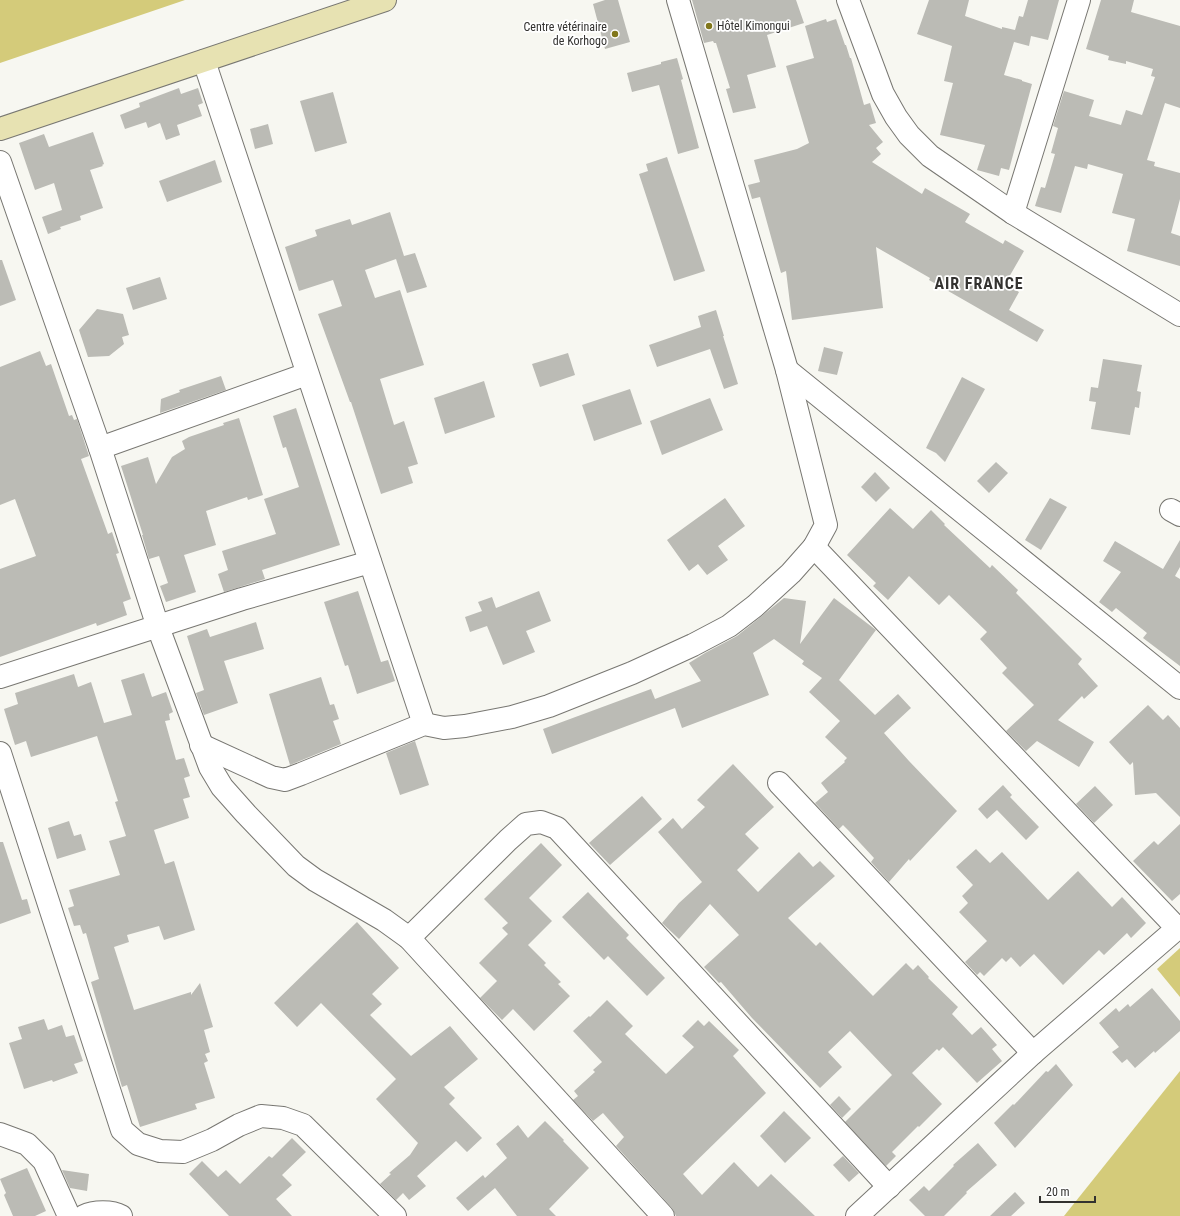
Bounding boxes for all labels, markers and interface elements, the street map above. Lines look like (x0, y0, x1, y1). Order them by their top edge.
place label: Hôtel Kimongui (717, 19, 790, 33)
place label: Centre vétérinaire de Korhogo (524, 20, 607, 48)
marker: Hôtel Kimongui (704, 21, 714, 31)
marker: Centre vétérinaire de Korhogo (610, 29, 620, 39)
district label: AIR FRANCE (934, 274, 1024, 293)
scale bar (1040, 1178, 1095, 1204)
text: 20 m (1046, 1185, 1070, 1199)

